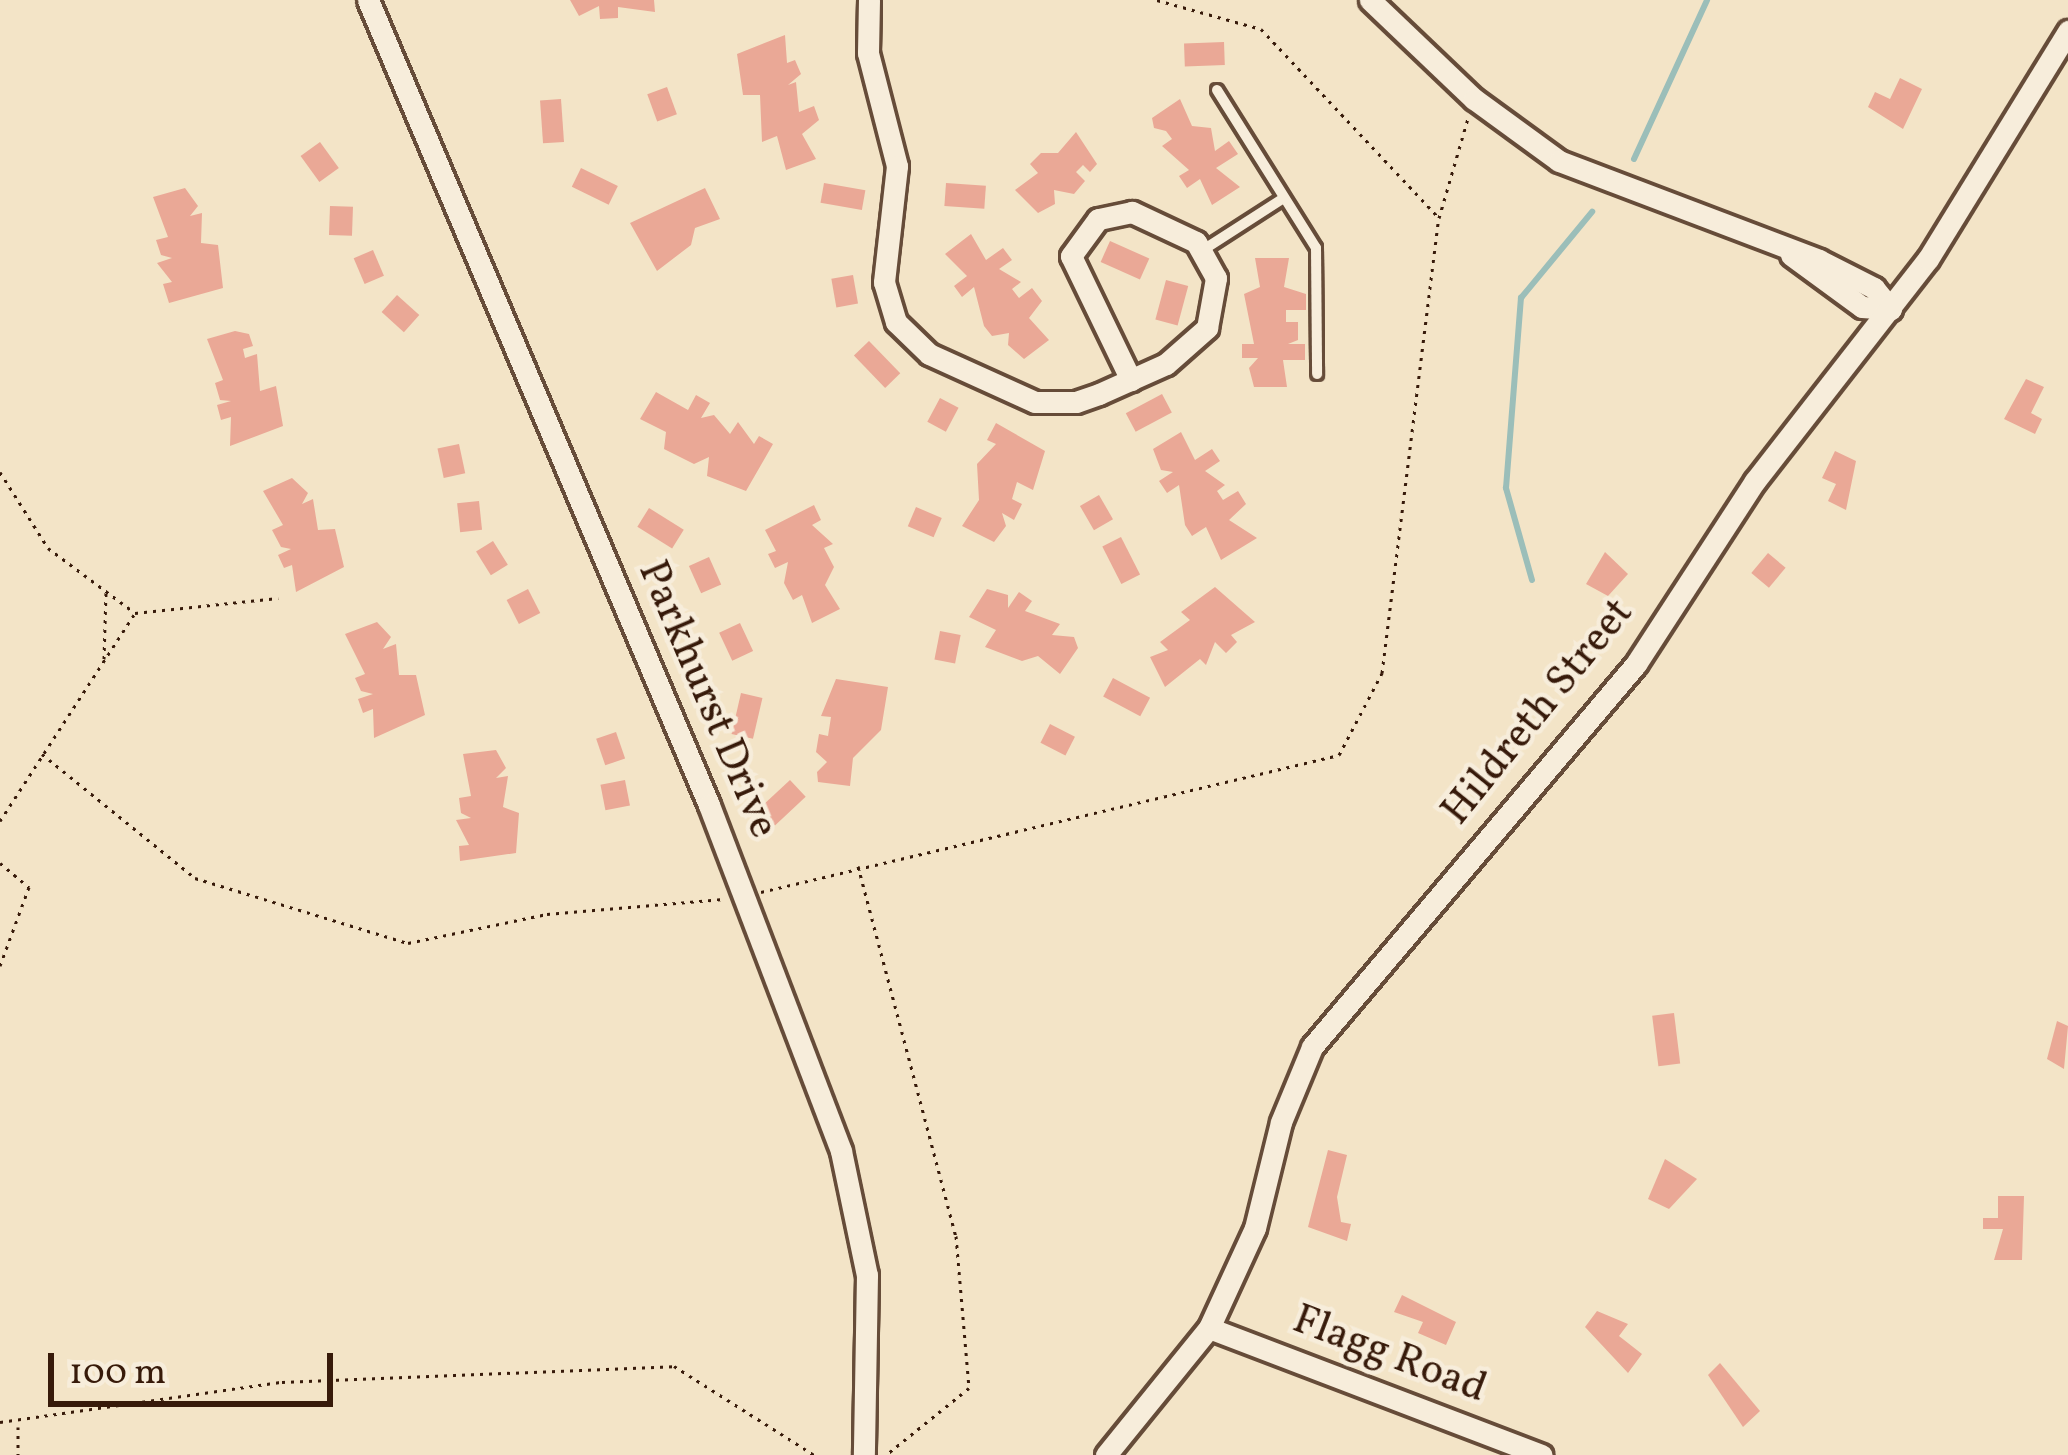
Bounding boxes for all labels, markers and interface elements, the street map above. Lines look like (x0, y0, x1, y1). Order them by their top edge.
street label: Parkhurst Drive (625, 554, 787, 846)
street label: Hildreth Street (1432, 590, 1646, 836)
street label: Flagg Road (1285, 1296, 1493, 1416)
scale bar (54, 1329, 339, 1403)
text: 100 m (69, 1349, 166, 1399)

